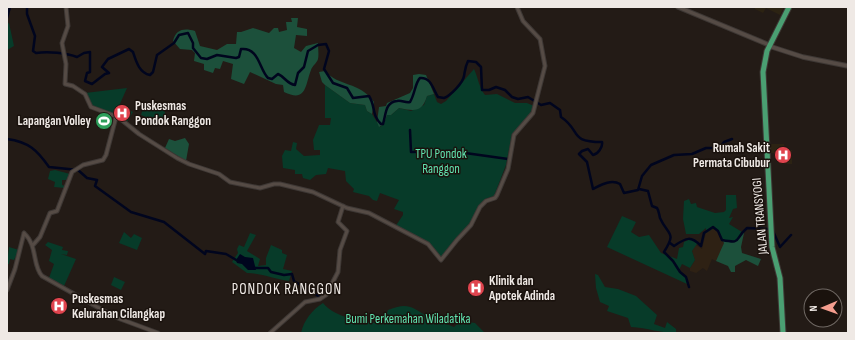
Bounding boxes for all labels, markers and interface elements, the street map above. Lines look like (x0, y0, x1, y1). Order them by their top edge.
place label: Puskesmas Pondok Ranggon (135, 98, 211, 129)
hospital icon: Puskesmas Pondok Ranggon (112, 103, 132, 123)
sports icon: Lapangan Volley (94, 111, 114, 131)
place label: Lapangan Volley (18, 113, 92, 129)
place label: Rumah Sakit Permata Cibubur (693, 140, 771, 171)
hospital icon: Rumah Sakit Permata Cibubur (773, 145, 793, 165)
park label: TPU Pondok Ranggon (415, 146, 467, 177)
street label: JALAN TRANSYOGI (749, 177, 771, 256)
place label: Klinik dan Apotek Adinda (488, 273, 555, 304)
hospital icon: Klinik dan Apotek Adinda (466, 278, 486, 298)
district label: PONDOK RANGGON (232, 280, 342, 299)
north arrow (803, 288, 843, 328)
place label: Puskesmas Kelurahan Cilangkap (72, 291, 165, 322)
hospital icon: Puskesmas Kelurahan Cilangkap (49, 296, 69, 316)
text: N (807, 305, 820, 311)
park label: Bumi Perkemahan Wiladatika (345, 311, 471, 327)

